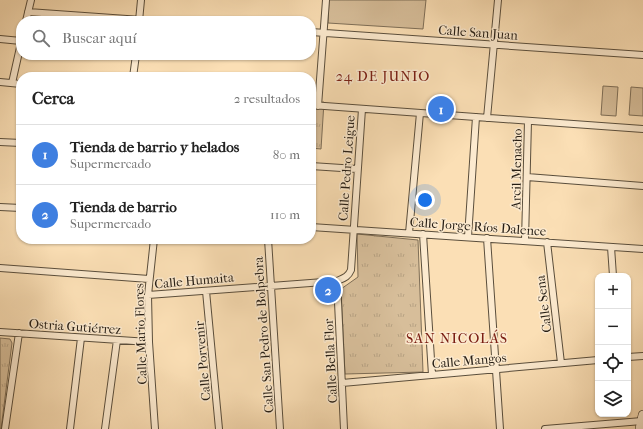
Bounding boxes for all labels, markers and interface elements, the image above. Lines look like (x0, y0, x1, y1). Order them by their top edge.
search box (16, 16, 316, 60)
street label: Calle San Juan (438, 22, 519, 43)
icon: search (30, 27, 52, 49)
text: Buscar aquí (62, 29, 137, 47)
district label: 24 DE JUNIO (336, 68, 430, 85)
text: Cerca (32, 88, 74, 108)
text: 2 resultados (234, 91, 300, 106)
pin: 1 (428, 94, 454, 124)
street label: Calle Pedro Leigue (335, 114, 358, 221)
street label: Arcil Menacho (508, 128, 525, 211)
text: Tienda de barrio y helados (70, 138, 239, 156)
text: 1 (43, 147, 47, 162)
text: 80 m (273, 147, 300, 162)
text: Supermercado (70, 156, 151, 171)
your location (415, 190, 435, 210)
text: Tienda de barrio (70, 198, 177, 216)
text: 2 (42, 207, 48, 222)
text: 110 m (270, 207, 300, 222)
street label: Calle Jorge Ríos Dalence (409, 214, 547, 239)
text: Supermercado (70, 216, 151, 231)
street label: Calle San Pedro de Bolpebra (250, 255, 276, 414)
street label: Calle Humaita (154, 269, 235, 291)
street label: Calle Sena (532, 273, 554, 334)
map controls (595, 273, 631, 417)
button: + (595, 273, 631, 309)
pin: 2 (315, 275, 341, 305)
street label: Calle Mario Flores (131, 283, 150, 385)
button: − (595, 309, 631, 345)
street label: Ostria Gutiérrez (28, 316, 122, 337)
street label: Calle Bella Flor (321, 318, 340, 404)
street label: Calle Porvenir (191, 320, 213, 402)
district label: SAN NICOLÁS (406, 329, 508, 347)
button: locate (595, 345, 631, 381)
street label: Calle Mangos (431, 350, 507, 371)
button: layers (595, 381, 631, 417)

